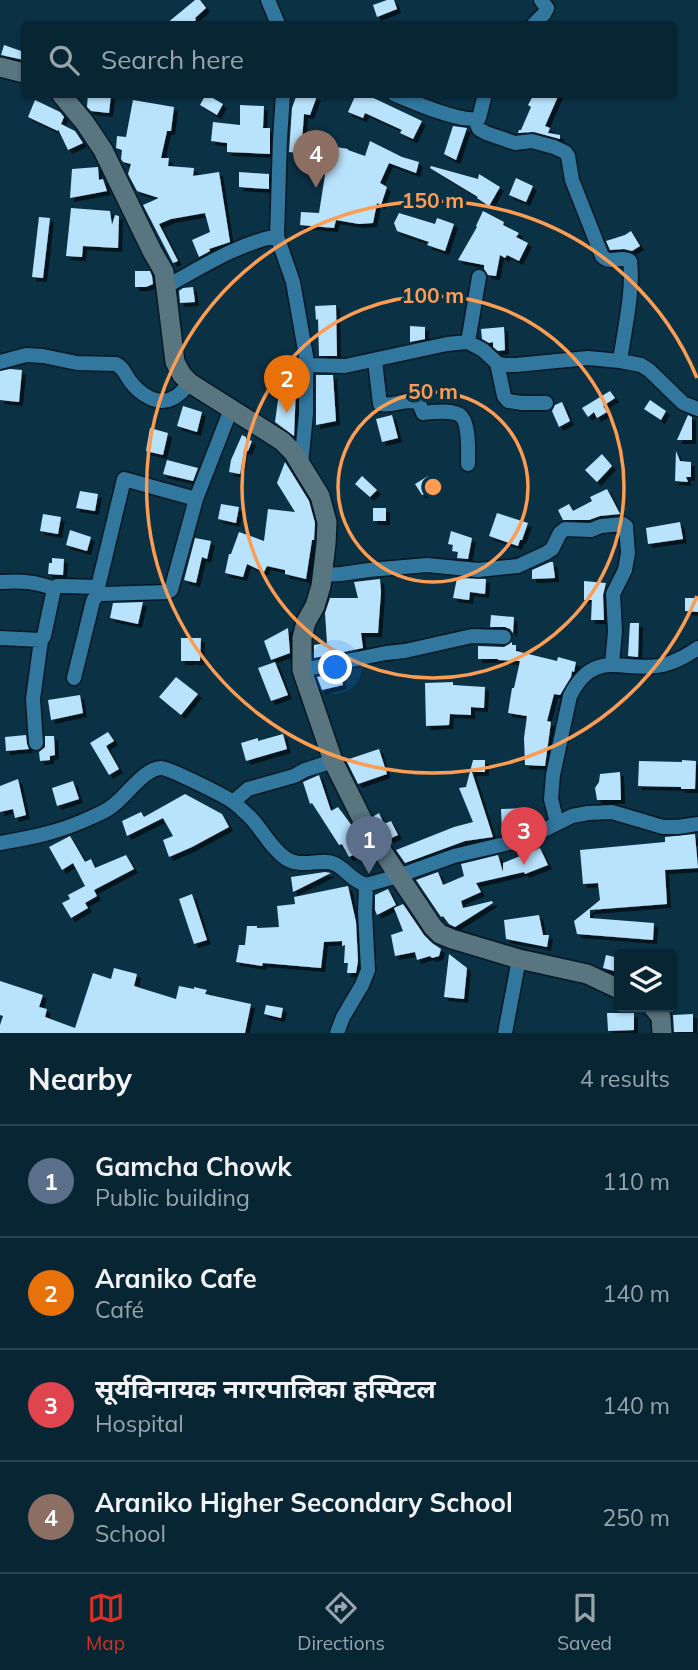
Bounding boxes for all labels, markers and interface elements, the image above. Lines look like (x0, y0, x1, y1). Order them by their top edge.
search box (21, 21, 677, 98)
icon: search (45, 41, 83, 79)
text: Search here (101, 43, 244, 76)
pin: 4 (293, 130, 339, 188)
text: 150 m (402, 187, 464, 213)
text: 100 m (402, 282, 464, 308)
pin: 2 (264, 355, 310, 413)
text: 50 m (408, 378, 458, 404)
centre of rings (421, 475, 445, 499)
your location (318, 650, 352, 684)
pin: 3 (501, 807, 547, 865)
pin: 1 (346, 816, 392, 874)
map controls (614, 949, 677, 1012)
button: layers (614, 949, 677, 1012)
text: Nearby (28, 1060, 132, 1098)
text: 4 results (580, 1064, 670, 1093)
text: Gamcha Chowk (95, 1150, 292, 1183)
text: 1 (44, 1167, 58, 1196)
text: 110 m (602, 1167, 670, 1196)
text: Public building (95, 1183, 250, 1212)
text: Araniko Cafe (95, 1262, 257, 1295)
text: 2 (44, 1279, 58, 1308)
text: 140 m (602, 1279, 670, 1308)
text: Café (95, 1295, 144, 1324)
text: सूर्यविनायक नगरपालिका हस्पिटल (95, 1372, 436, 1405)
text: 3 (44, 1391, 58, 1420)
text: 140 m (602, 1391, 670, 1420)
text: Hospital (95, 1409, 184, 1438)
text: Araniko Higher Secondary School (95, 1486, 513, 1519)
text: 4 (44, 1503, 58, 1532)
text: 250 m (602, 1503, 670, 1532)
text: School (95, 1519, 166, 1548)
tab: Map (86, 1589, 125, 1655)
tab: Directions (297, 1589, 385, 1655)
tab: Saved (557, 1589, 612, 1655)

